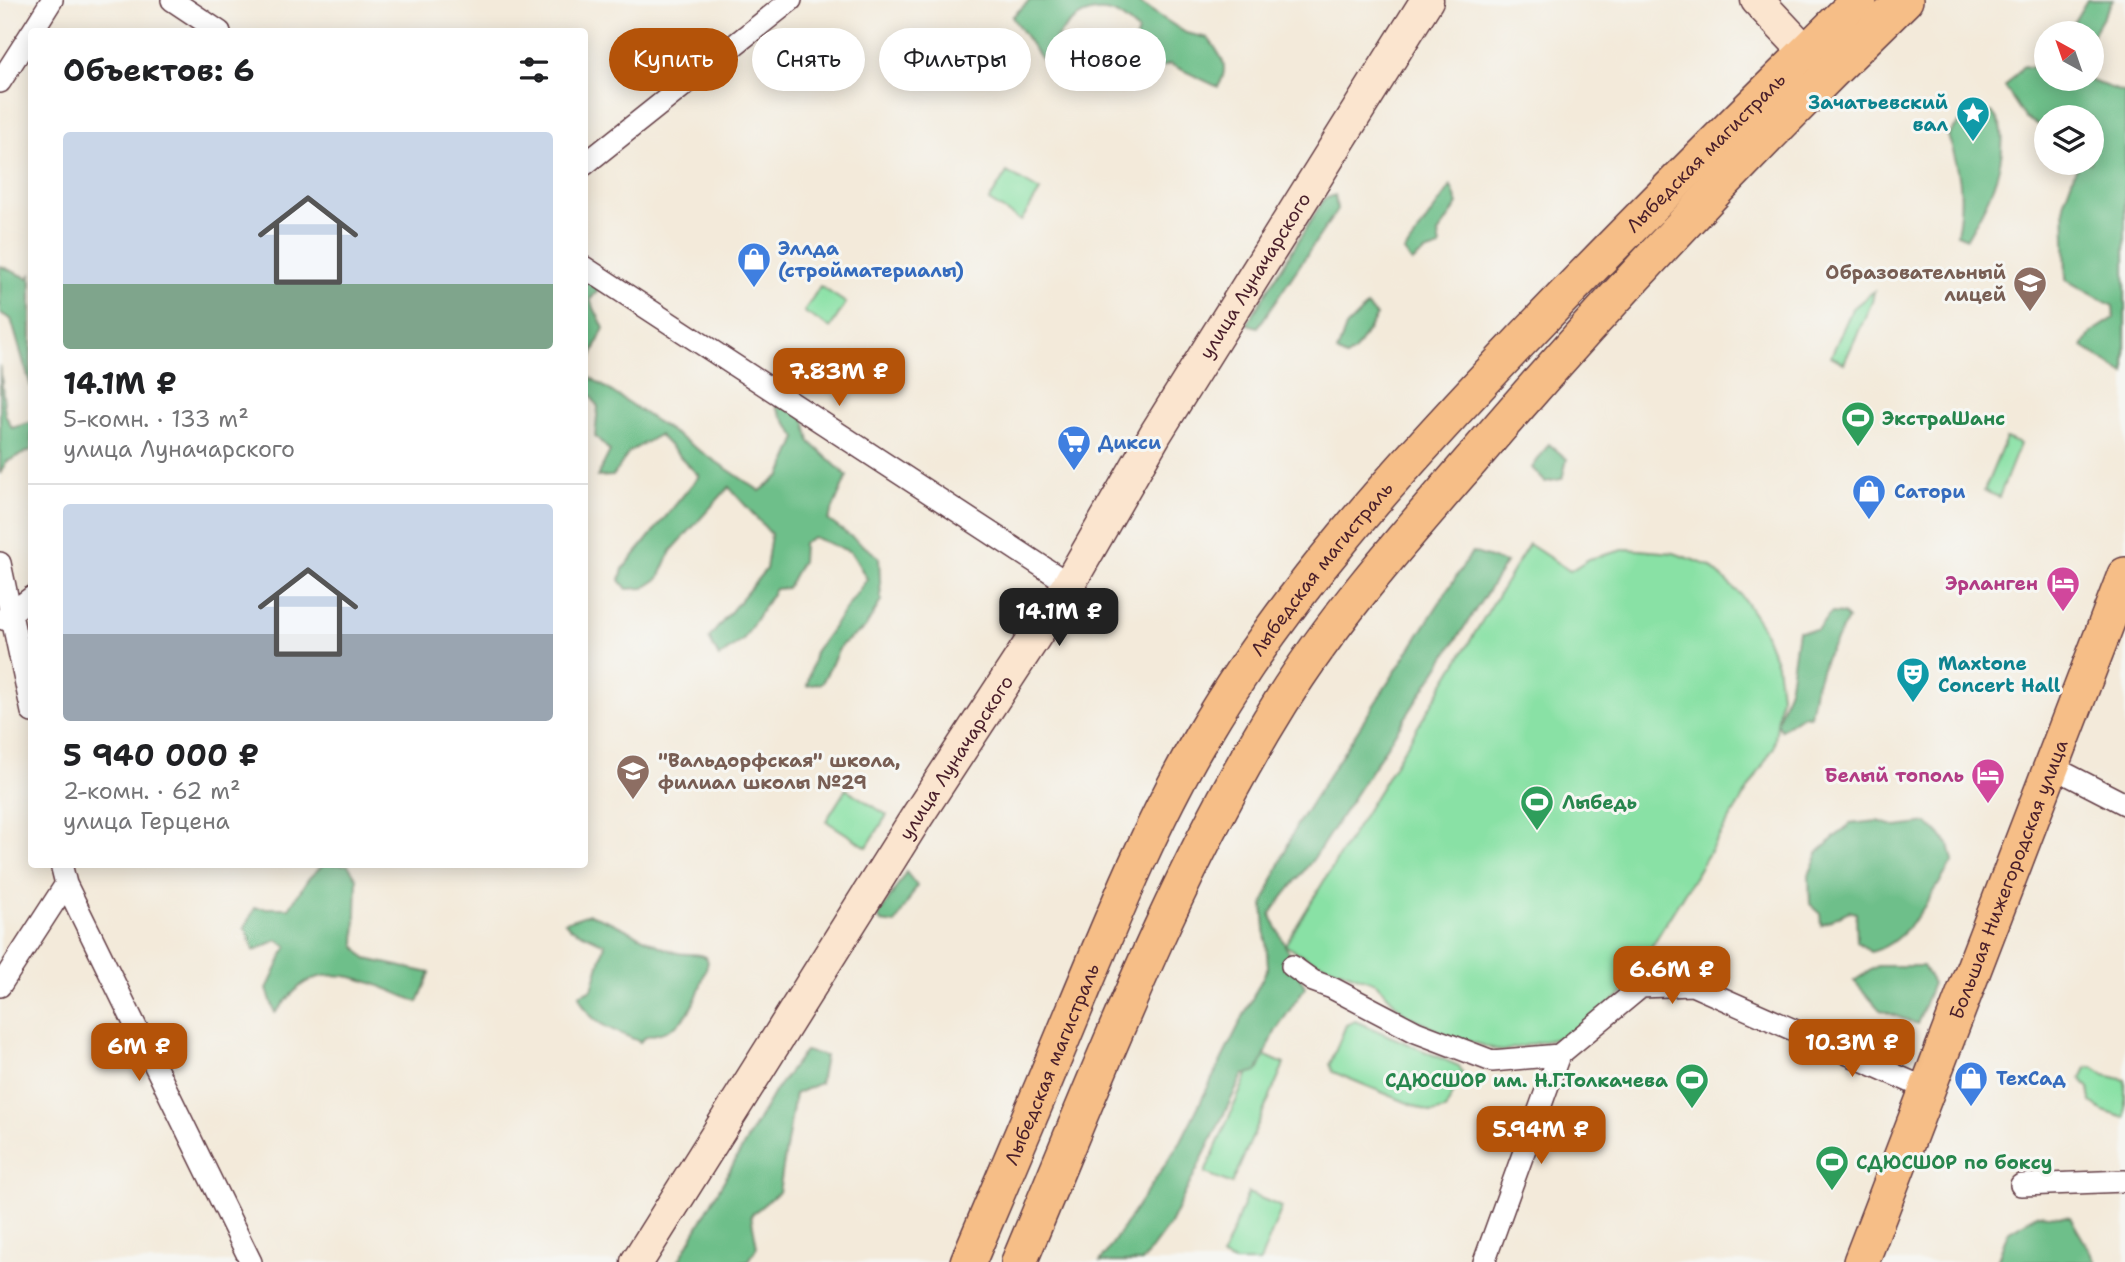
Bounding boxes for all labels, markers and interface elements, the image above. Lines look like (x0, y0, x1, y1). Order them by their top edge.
north arrow (2034, 21, 2104, 91)
map controls (2034, 21, 2104, 175)
chip: Купить (609, 28, 738, 91)
chip: Снять (752, 28, 865, 91)
chip: Фильтры (879, 28, 1031, 91)
chip: Новое (1045, 28, 1166, 91)
text: Объектов: 6 (63, 50, 255, 91)
icon: filters (515, 51, 553, 89)
street label: Лыбедская магистраль (1620, 67, 1791, 238)
place label: Зачатьевский вал (1809, 90, 1948, 137)
place icon: Зачатьевский вал (1954, 94, 1992, 143)
button: layers (2034, 105, 2104, 175)
icon: home (245, 177, 371, 303)
street label: улица Луначарского (1193, 188, 1316, 363)
place label: Эллда (стройматериалы) (778, 236, 964, 283)
shop icon: Эллда (стройматериалы) (735, 240, 773, 289)
place label: Образовательный лицей (1825, 260, 2006, 307)
school or university icon: Образовательный лицей (2011, 264, 2049, 313)
pin: 7.83M ₽ (774, 348, 904, 408)
text: 7.83M ₽ (789, 356, 889, 386)
text: 14.1M ₽ (63, 363, 177, 404)
sports icon: ЭкстраШанс (1839, 399, 1877, 448)
text: 5-комн. · 133 m² (63, 404, 249, 434)
place label: ЭкстраШанс (1882, 406, 2005, 431)
supermarket icon: Дикси (1055, 423, 1093, 472)
place label: Дикси (1098, 430, 1161, 455)
text: улица Луначарского (63, 434, 295, 464)
shop icon: Сатори (1850, 472, 1888, 521)
street label: Лыбедская магистраль (1245, 476, 1398, 661)
place label: Сатори (1894, 479, 1965, 504)
icon: home (245, 549, 371, 675)
hotel icon: Эрланген (2044, 564, 2082, 613)
place label: Эрланген (1945, 571, 2038, 596)
pin: 14.1M ₽ (994, 588, 1124, 648)
text: 14.1M ₽ (1015, 596, 1103, 626)
place label: Maxtone Concert Hall (1938, 651, 2061, 698)
theatre icon: Maxtone Concert Hall (1894, 655, 1932, 704)
street label: улица Луначарского (893, 670, 1019, 844)
text: 5 940 000 ₽ (63, 735, 259, 776)
street label: Большая Нижегородская улица (1943, 736, 2073, 1023)
place label: "Вальдорфская" школа, филиал школы №29 (658, 748, 901, 795)
school or university icon: "Вальдорфская" школа, филиал школы №29 (614, 752, 652, 801)
hotel icon: Белый тополь (1969, 756, 2007, 805)
place label: Белый тополь (1825, 763, 1964, 788)
text: 2-комн. · 62 m² (63, 776, 241, 806)
sports icon: Лыбедь (1518, 783, 1556, 832)
place label: Лыбедь (1562, 790, 1637, 815)
text: улица Герцена (63, 806, 230, 836)
pin: 6.6M ₽ (1615, 946, 1729, 1006)
text: 6.6M ₽ (1629, 954, 1715, 984)
street label: Лыбедская магистраль (998, 959, 1105, 1169)
pin: 10.3M ₽ (1787, 1020, 1917, 1079)
pin: 6M ₽ (98, 1024, 180, 1083)
text: 10.3M ₽ (1805, 1027, 1899, 1057)
text: 6M ₽ (107, 1031, 171, 1061)
shop icon: ТехСад (1952, 1059, 1990, 1108)
sports icon: СДЮСШОР им. Н.Г.Толкачева (1673, 1061, 1711, 1110)
place label: ТехСад (1996, 1066, 2066, 1091)
place label: СДЮСШОР им. Н.Г.Толкачева (1385, 1068, 1668, 1093)
pin: 5.94M ₽ (1476, 1106, 1606, 1166)
text: 5.94M ₽ (1493, 1114, 1589, 1144)
sports icon: СДЮСШОР по боксу (1813, 1143, 1851, 1192)
place label: СДЮСШОР по боксу (1856, 1150, 2052, 1175)

